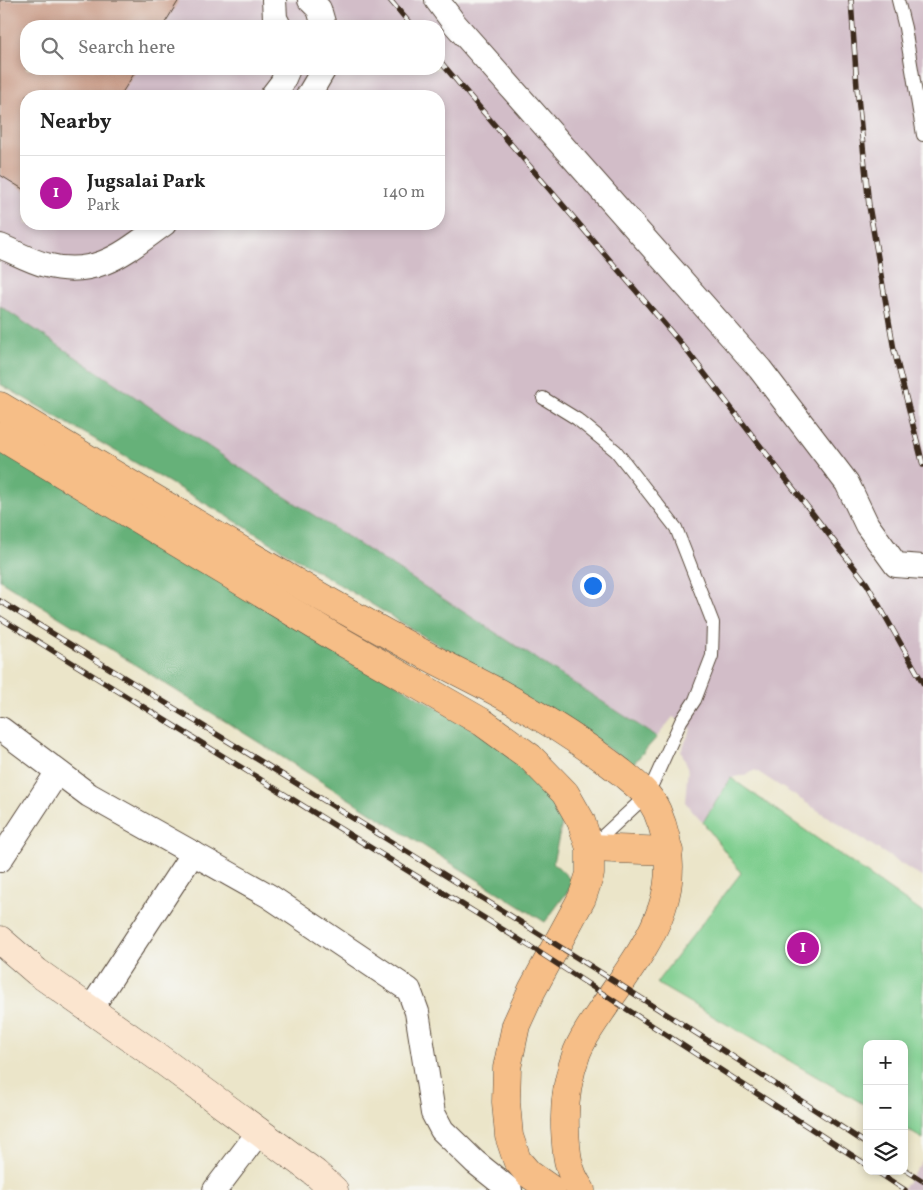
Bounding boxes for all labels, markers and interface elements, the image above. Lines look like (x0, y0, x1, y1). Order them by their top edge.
search box (20, 20, 445, 75)
icon: search (38, 34, 66, 62)
text: Search here (78, 35, 175, 61)
text: Nearby (40, 108, 111, 137)
text: Jugsalai Park (87, 169, 205, 195)
text: 1 (53, 182, 59, 204)
text: 140 m (383, 182, 425, 204)
text: Park (87, 195, 120, 217)
your location (580, 573, 606, 599)
pin: 1 (787, 929, 819, 967)
map controls (863, 1040, 908, 1175)
button: + (863, 1040, 908, 1085)
button: − (863, 1085, 908, 1130)
button: layers (863, 1130, 908, 1175)

